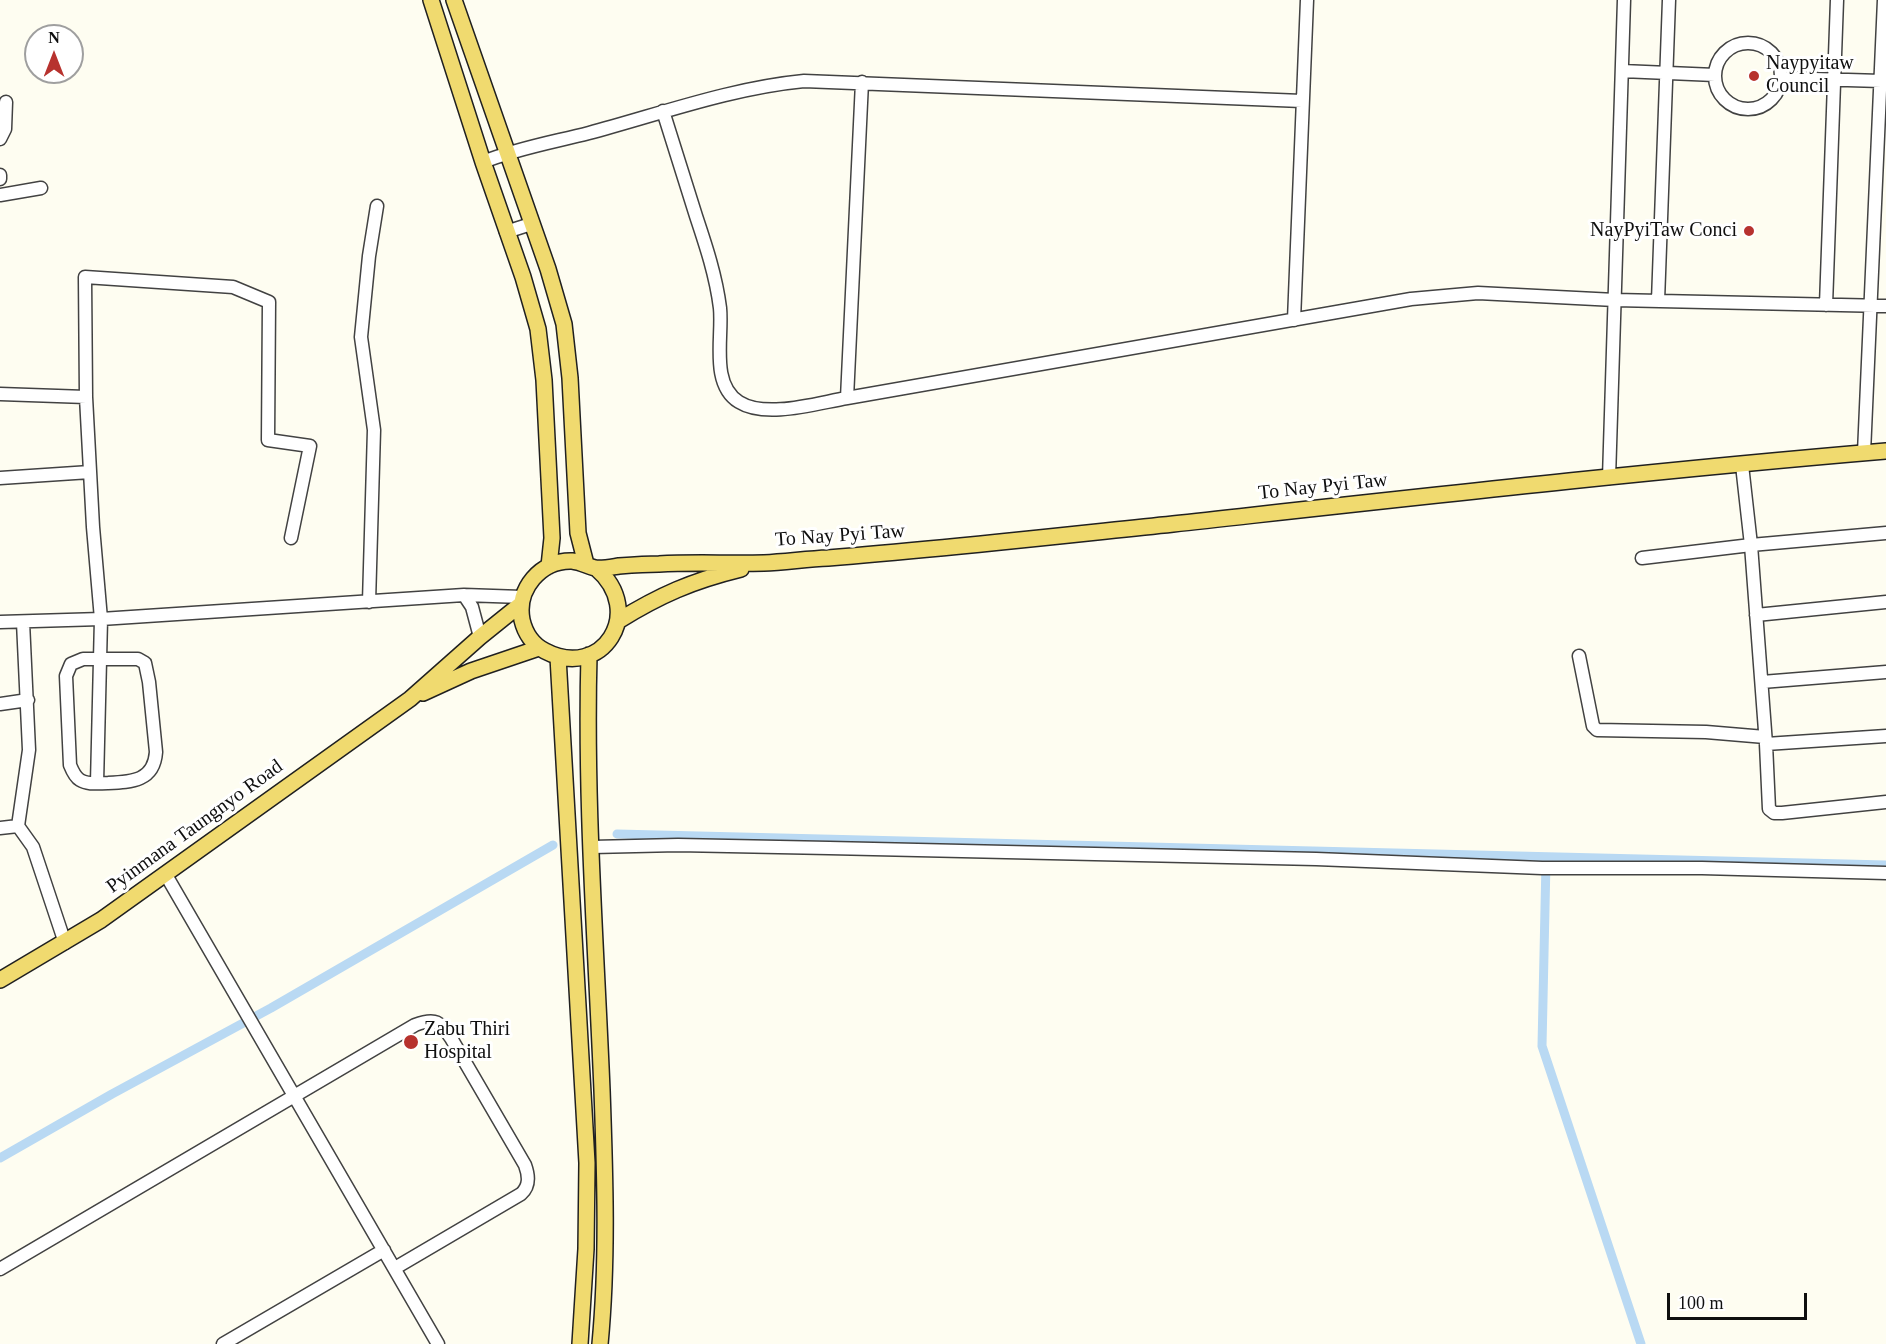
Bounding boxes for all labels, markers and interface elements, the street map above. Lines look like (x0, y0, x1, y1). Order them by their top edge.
north arrow (24, 24, 84, 84)
text: N (48, 29, 60, 46)
place label: Naypyitaw Council (1766, 52, 1854, 99)
marker: Naypyitaw Council (1747, 69, 1761, 83)
place label: NayPyiTaw Conci (1590, 219, 1737, 243)
marker: NayPyiTaw Conci (1742, 224, 1756, 238)
street label: To Nay Pyi Taw (1257, 468, 1389, 506)
street label: To Nay Pyi Taw (774, 519, 906, 553)
street label: Pyinmana Taungnyo Road (102, 755, 288, 899)
place label: Zabu Thiri Hospital (424, 1018, 510, 1065)
marker: Zabu Thiri Hospital (402, 1033, 420, 1051)
scale bar (1670, 1281, 1810, 1319)
text: 100 m (1678, 1293, 1724, 1313)

